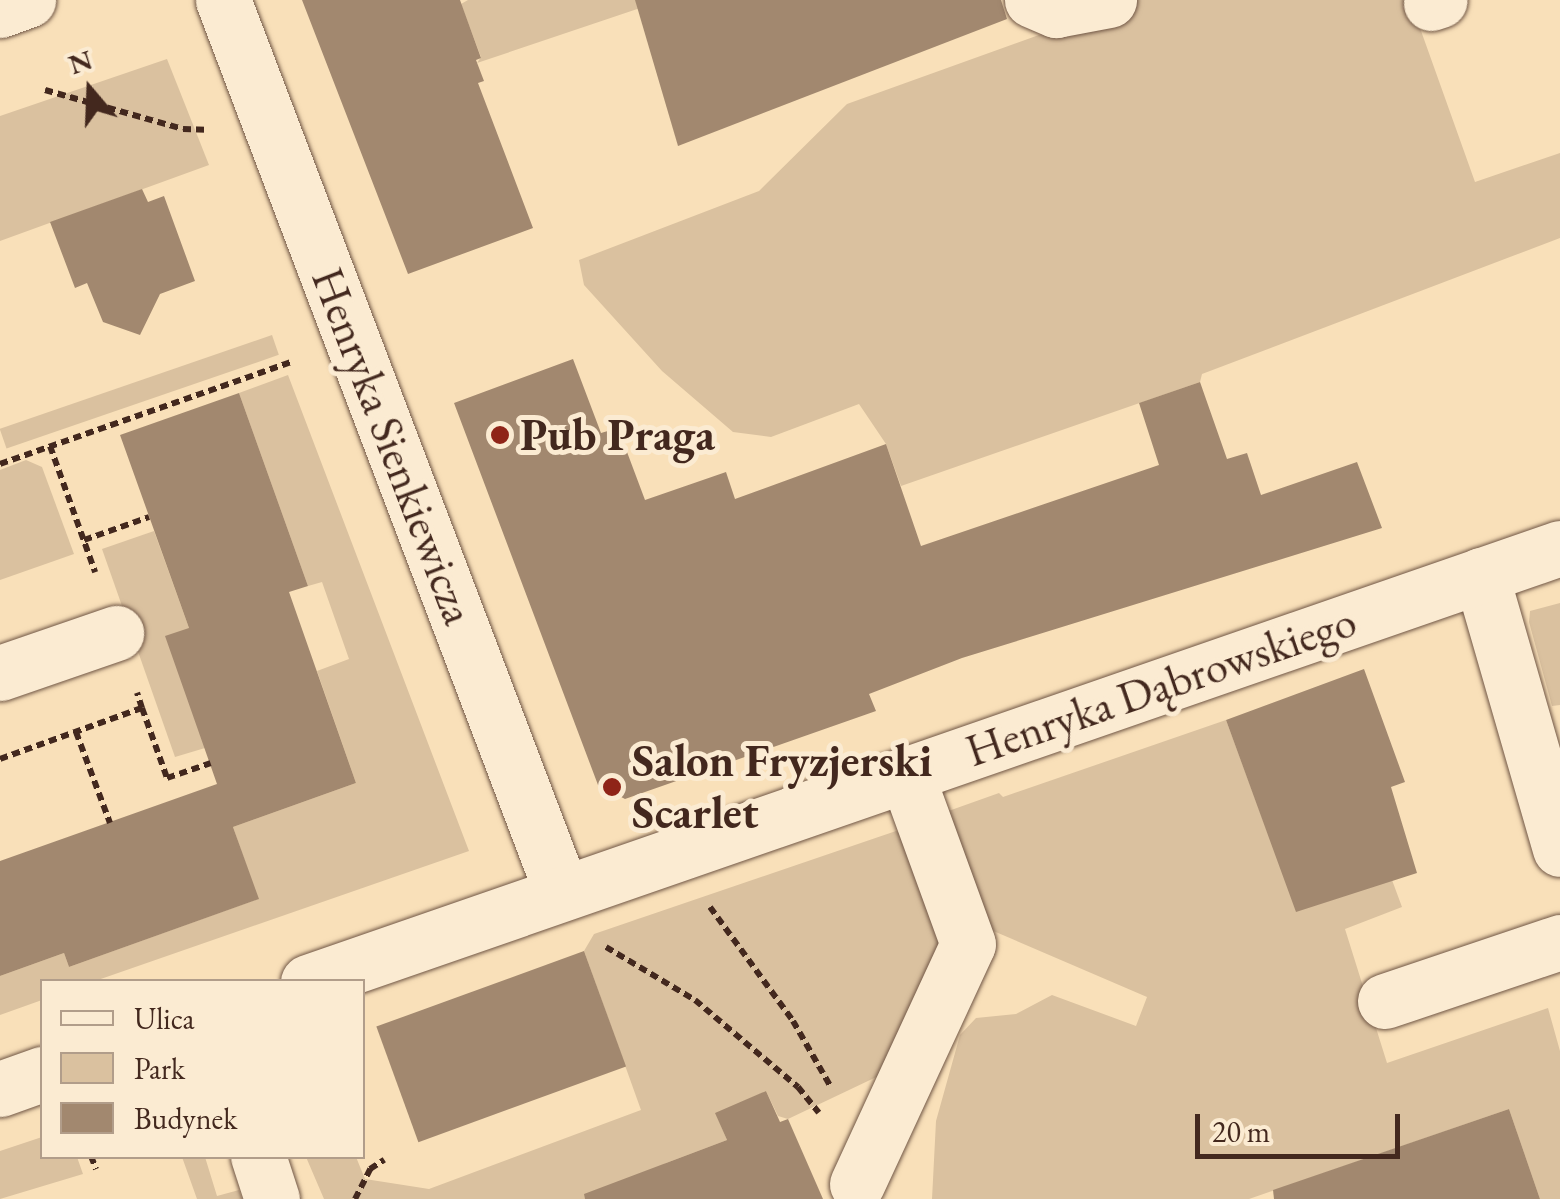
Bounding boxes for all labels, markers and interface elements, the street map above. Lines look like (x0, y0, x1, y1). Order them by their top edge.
north arrow (40, 40, 140, 140)
text: N (64, 41, 97, 82)
street label: Henryka Sienkiewicza (300, 260, 486, 632)
place label: Pub Praga (520, 408, 715, 462)
marker: Pub Praga (489, 424, 511, 446)
street label: Henryka Dąbrowskiego (959, 594, 1363, 778)
place label: Salon Fryzjerski Scarlet (632, 734, 932, 840)
marker: Salon Fryzjerski Scarlet (601, 776, 623, 798)
legend (40, 979, 365, 1159)
text: Ulica (134, 999, 194, 1038)
text: Park (134, 1049, 185, 1088)
scale bar (1200, 1094, 1405, 1156)
text: Budynek (134, 1099, 237, 1138)
text: 20 m (1212, 1112, 1270, 1151)

